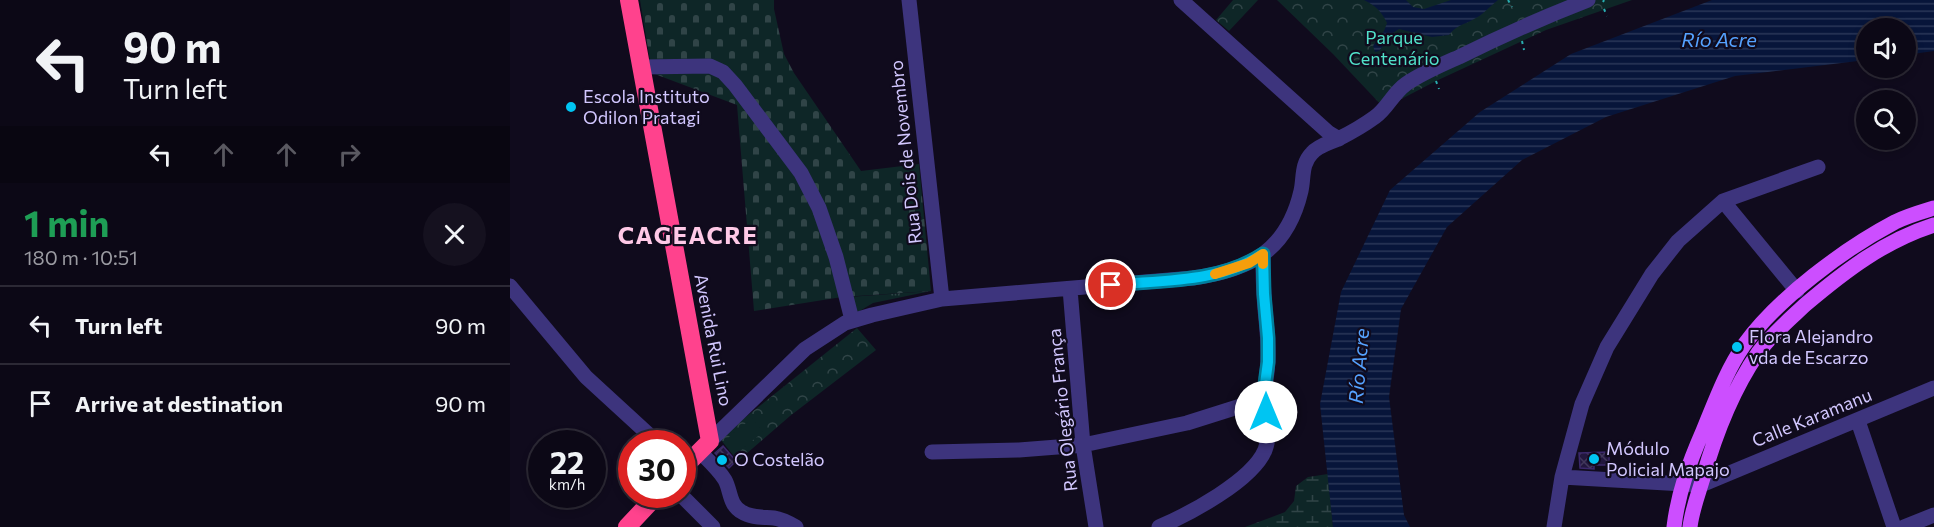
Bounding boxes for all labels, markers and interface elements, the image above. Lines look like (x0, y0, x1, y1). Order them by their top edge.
map controls (1856, 18, 1916, 150)
button: sound (1856, 18, 1916, 78)
text: 90 m (123, 20, 222, 72)
icon: left (24, 24, 102, 102)
park label: Parque Centenário (1348, 26, 1440, 69)
water label: Río Acre (1681, 27, 1757, 51)
street label: Rua Dois de Novembro (884, 59, 926, 245)
text: Turn left (123, 72, 227, 105)
place label: Escola Instituto Odilon Pratagi (583, 85, 710, 128)
button: search (1856, 90, 1916, 150)
marker: Escola Instituto Odilon Pratagi (564, 100, 578, 114)
icon: left (144, 138, 177, 171)
icon: ahead (207, 138, 240, 171)
icon: ahead (270, 138, 303, 171)
icon: right (333, 138, 366, 171)
text: 1 min (24, 200, 109, 244)
button: close (423, 203, 486, 266)
district label: CAGEACRE (618, 220, 758, 249)
text: 180 m · 10:51 (24, 245, 138, 269)
pin (1085, 259, 1136, 310)
icon: arrive (1094, 268, 1127, 301)
street label: Avenida Rui Lino (690, 272, 738, 408)
icon: left (24, 309, 57, 342)
text: Turn left (75, 312, 162, 339)
text: 90 m (435, 312, 486, 339)
place label: Flora Alejandro vda de Escarzo (1749, 325, 1873, 368)
water label: Río Acre (1343, 327, 1373, 405)
street label: Rua Olegário França (1043, 328, 1082, 493)
marker: Flora Alejandro vda de Escarzo (1730, 340, 1744, 354)
position arrow (1234, 380, 1298, 444)
street label: Calle Karamanu (1749, 383, 1875, 451)
icon: arrive (24, 387, 57, 420)
text: Arrive at destination (75, 390, 283, 417)
text: 90 m (435, 390, 486, 417)
speed limit sign: 30 (618, 430, 696, 508)
place label: Módulo Policial Mapajo (1606, 437, 1730, 480)
text: 22 (550, 443, 584, 480)
place label: O Costelão (734, 448, 825, 470)
marker: Módulo Policial Mapajo (1587, 452, 1601, 466)
marker: O Costelão (715, 453, 729, 467)
text: km/h (549, 475, 585, 493)

